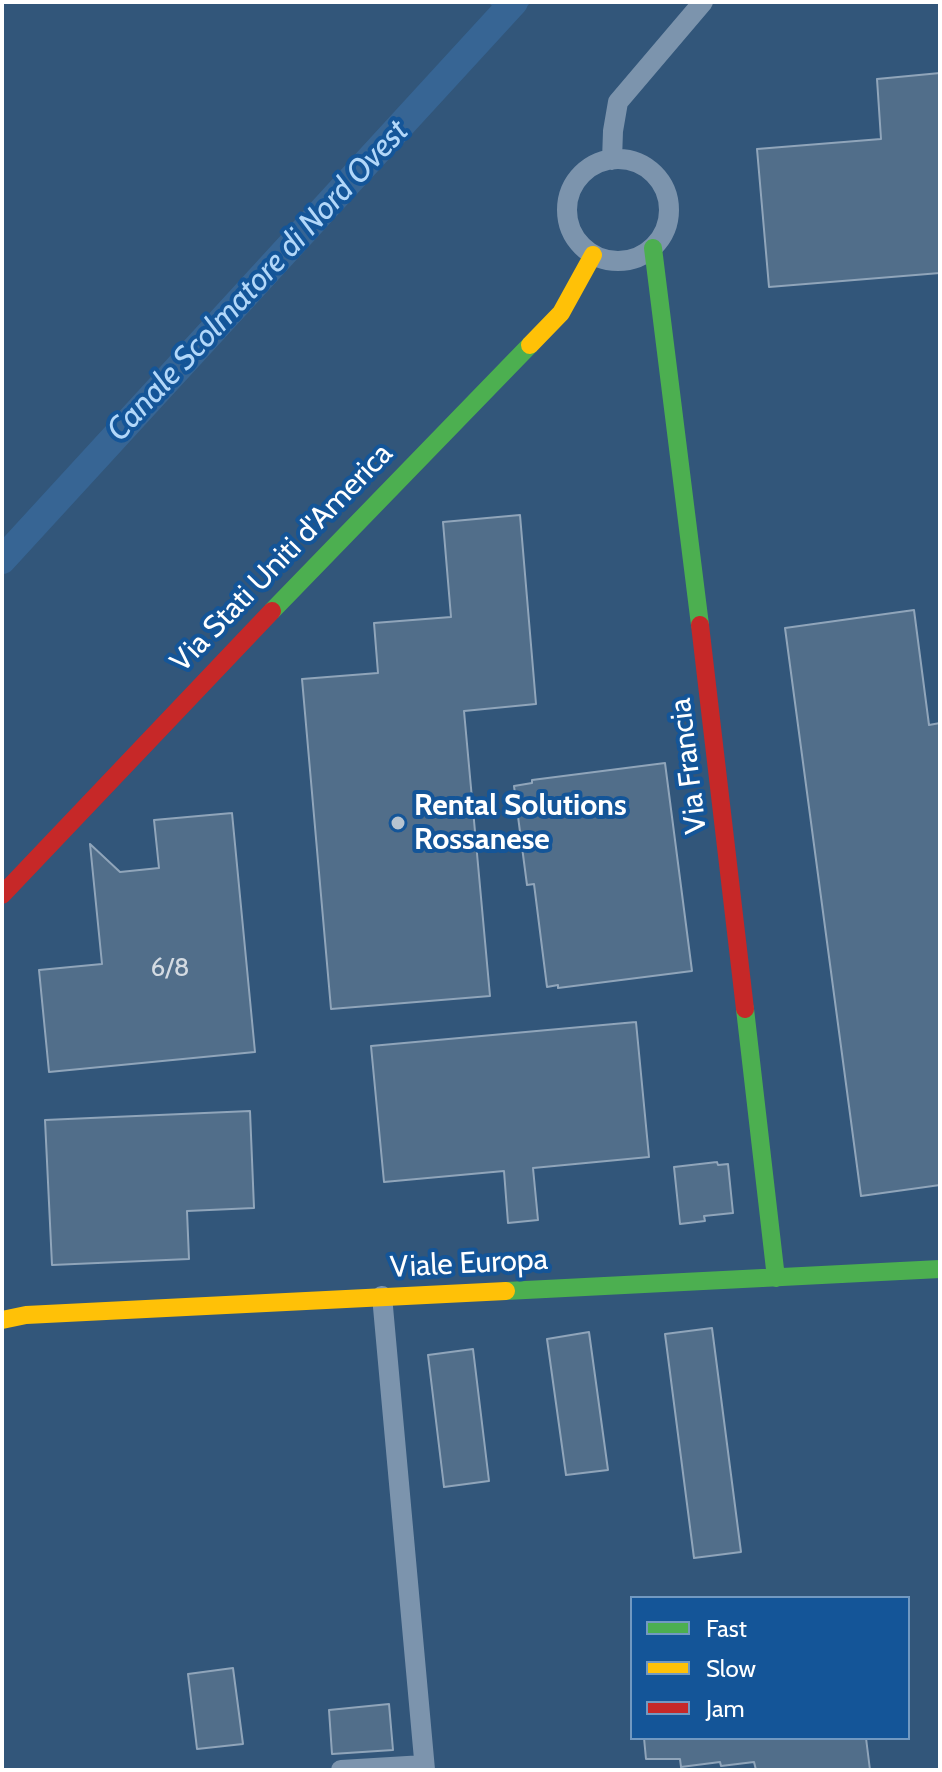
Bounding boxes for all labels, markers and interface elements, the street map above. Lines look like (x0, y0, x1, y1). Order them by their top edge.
water label: Canale Scolmatore di Nord Ovest (99, 113, 417, 449)
street label: Via Stati Uniti d'America (164, 436, 400, 680)
street label: Via Francia (663, 696, 715, 836)
place label: Rental Solutions Rossanese (414, 788, 627, 858)
marker: Rental Solutions Rossanese (389, 814, 407, 832)
house number: 6/8 (151, 952, 189, 984)
street label: Viale Europa (389, 1242, 549, 1286)
legend (630, 1596, 910, 1740)
text: Fast (706, 1614, 747, 1643)
text: Slow (706, 1654, 756, 1683)
text: Jam (706, 1694, 744, 1723)

